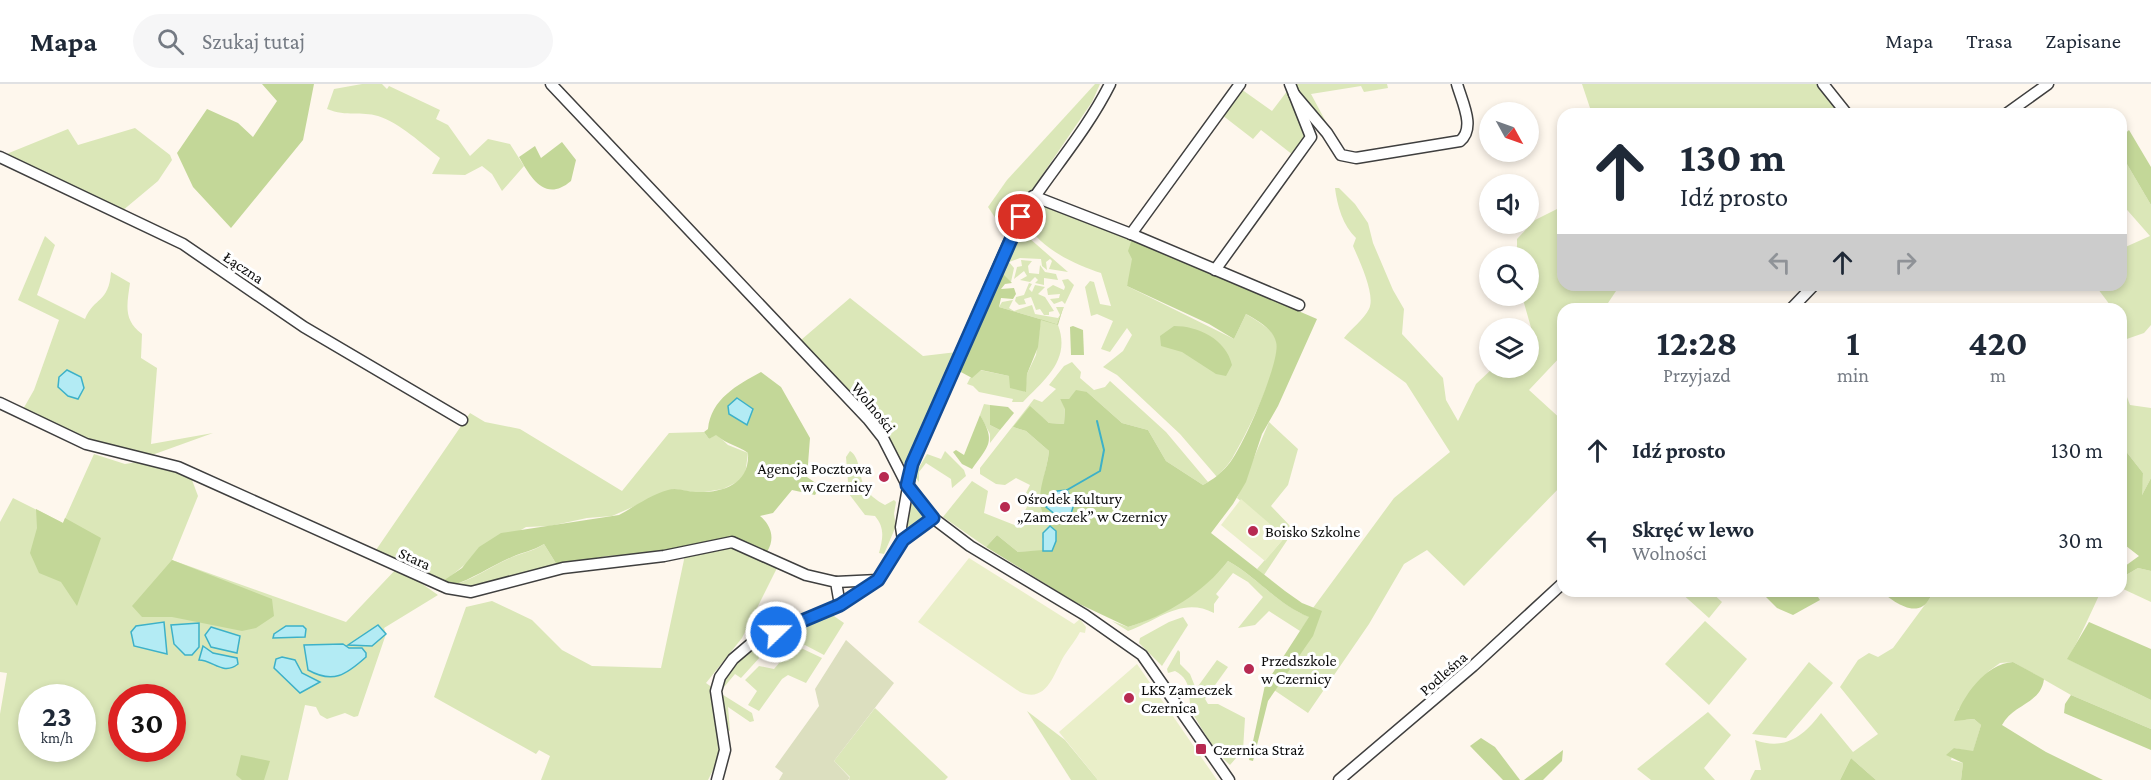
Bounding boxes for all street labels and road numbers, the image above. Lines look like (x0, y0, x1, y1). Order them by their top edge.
street label: Łączna (220, 248, 268, 288)
street label: Wolności (848, 379, 899, 436)
street label: Stara (396, 544, 434, 573)
street label: Podleśna (1416, 648, 1471, 699)

